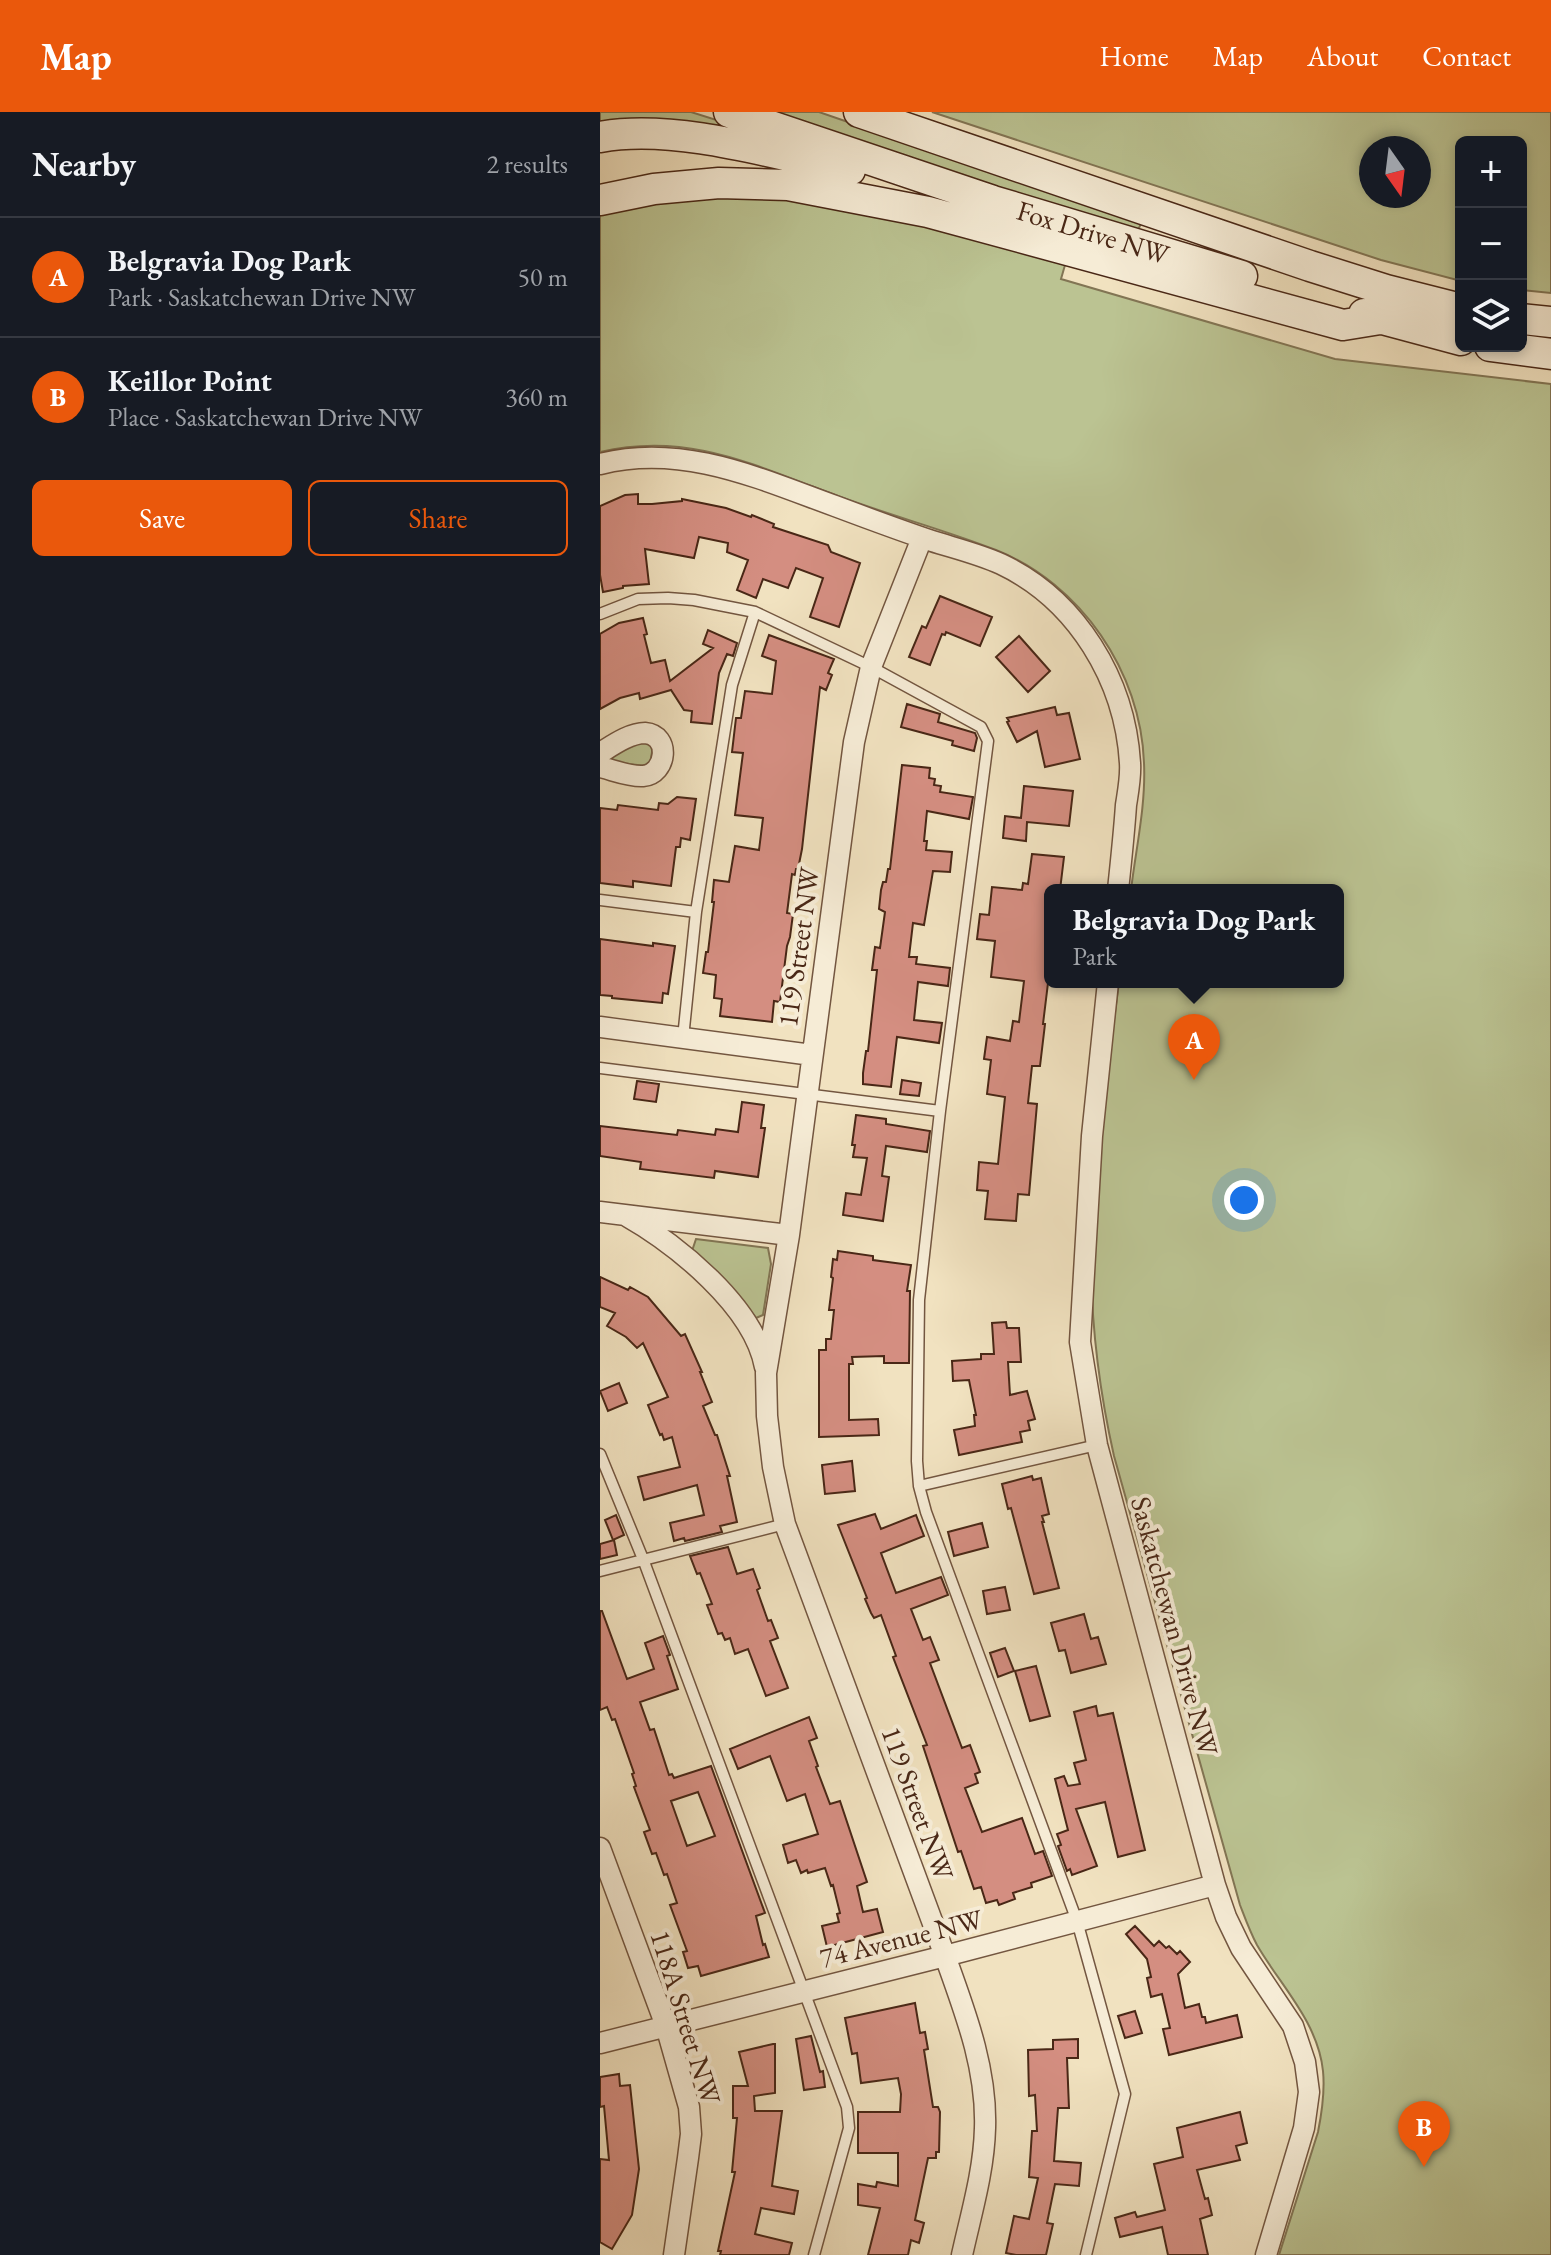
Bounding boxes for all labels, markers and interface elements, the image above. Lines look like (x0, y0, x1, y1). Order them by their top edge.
text: Map (40, 32, 112, 81)
text: Home (1099, 38, 1169, 74)
text: Map (1213, 38, 1263, 74)
text: About (1307, 38, 1378, 74)
text: Contact (1422, 38, 1511, 74)
north arrow (1359, 136, 1431, 208)
map controls (1455, 136, 1527, 352)
button: + (1455, 136, 1527, 208)
text: Nearby (32, 142, 136, 186)
text: 2 results (487, 147, 568, 181)
street label: Fox Drive NW (1013, 192, 1175, 273)
button: − (1455, 208, 1527, 280)
text: Belgravia Dog Park (108, 241, 351, 280)
text: A (49, 260, 67, 294)
text: 50 m (518, 260, 568, 294)
text: Park · Saskatchewan Drive NW (108, 280, 415, 314)
button: layers (1455, 280, 1527, 352)
text: Keillor Point (108, 361, 272, 400)
text: B (50, 380, 66, 414)
text: 360 m (505, 380, 568, 414)
text: Place · Saskatchewan Drive NW (108, 400, 422, 434)
button: Save (32, 480, 292, 556)
button: Share (308, 480, 568, 556)
street label: 119 Street NW (769, 864, 827, 1029)
popup (1044, 884, 1344, 988)
text: Belgravia Dog Park (1073, 900, 1315, 939)
text: Park (1073, 939, 1117, 973)
pin: A (1168, 1014, 1220, 1080)
your location (1224, 1180, 1264, 1220)
street label: Saskatchewan Drive NW (1123, 1493, 1227, 1761)
street label: 119 Street NW (874, 1721, 963, 1886)
street label: 74 Avenue NW (816, 1900, 987, 1976)
street label: 118A Street NW (642, 1926, 730, 2110)
pin: B (1398, 2101, 1450, 2167)

